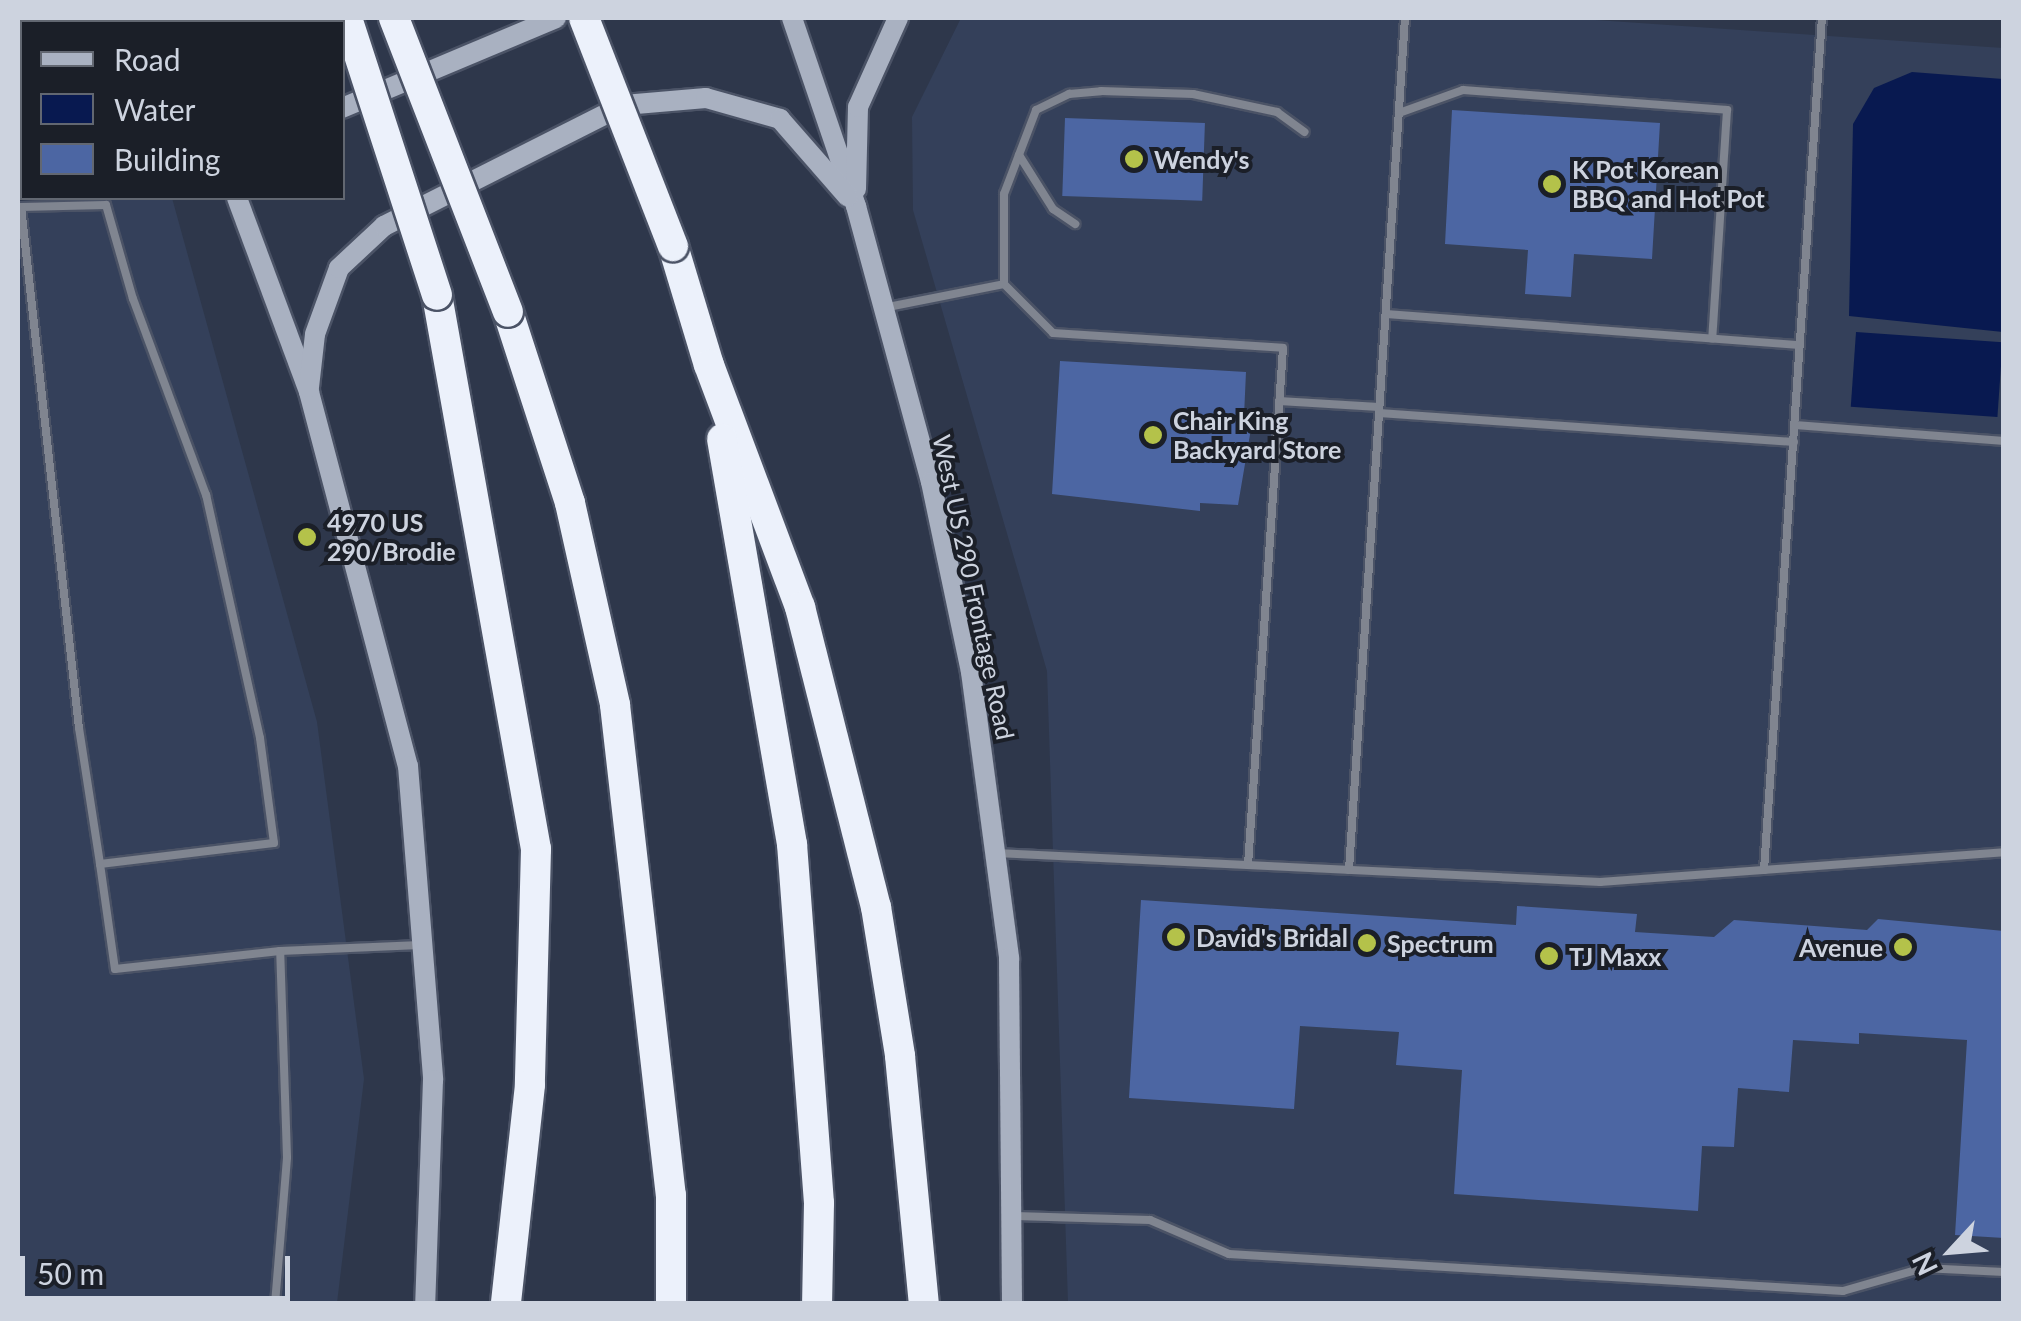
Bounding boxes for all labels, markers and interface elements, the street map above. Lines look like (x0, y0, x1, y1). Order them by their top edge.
legend (20, 20, 345, 200)
text: Road (114, 41, 181, 77)
text: Water (114, 91, 196, 127)
text: Building (114, 141, 220, 177)
place label: Wendy's (1154, 144, 1250, 174)
marker: Wendy's (1123, 148, 1145, 170)
place label: K Pot Korean BBQ and Hot Pot (1572, 155, 1765, 214)
marker: K Pot Korean BBQ and Hot Pot (1541, 173, 1563, 195)
place label: Chair King Backyard Store (1173, 406, 1341, 465)
marker: Chair King Backyard Store (1142, 424, 1164, 446)
street label: West US 290 Frontage Road (927, 432, 1021, 742)
place label: 4970 US 290/Brodie (327, 508, 456, 567)
marker: 4970 US 290/Brodie (296, 526, 318, 548)
place label: David's Bridal (1196, 922, 1348, 952)
marker: David's Bridal (1165, 926, 1187, 948)
place label: Spectrum (1387, 928, 1494, 958)
marker: Spectrum (1356, 932, 1378, 954)
place label: Avenue (1799, 932, 1883, 962)
marker: Avenue (1892, 936, 1914, 958)
place label: TJ Maxx (1569, 941, 1661, 971)
marker: TJ Maxx (1538, 945, 1560, 967)
north arrow (1901, 1201, 2001, 1301)
scale bar (25, 1236, 295, 1298)
text: N (1904, 1247, 1944, 1281)
text: 50 m (37, 1255, 104, 1291)

